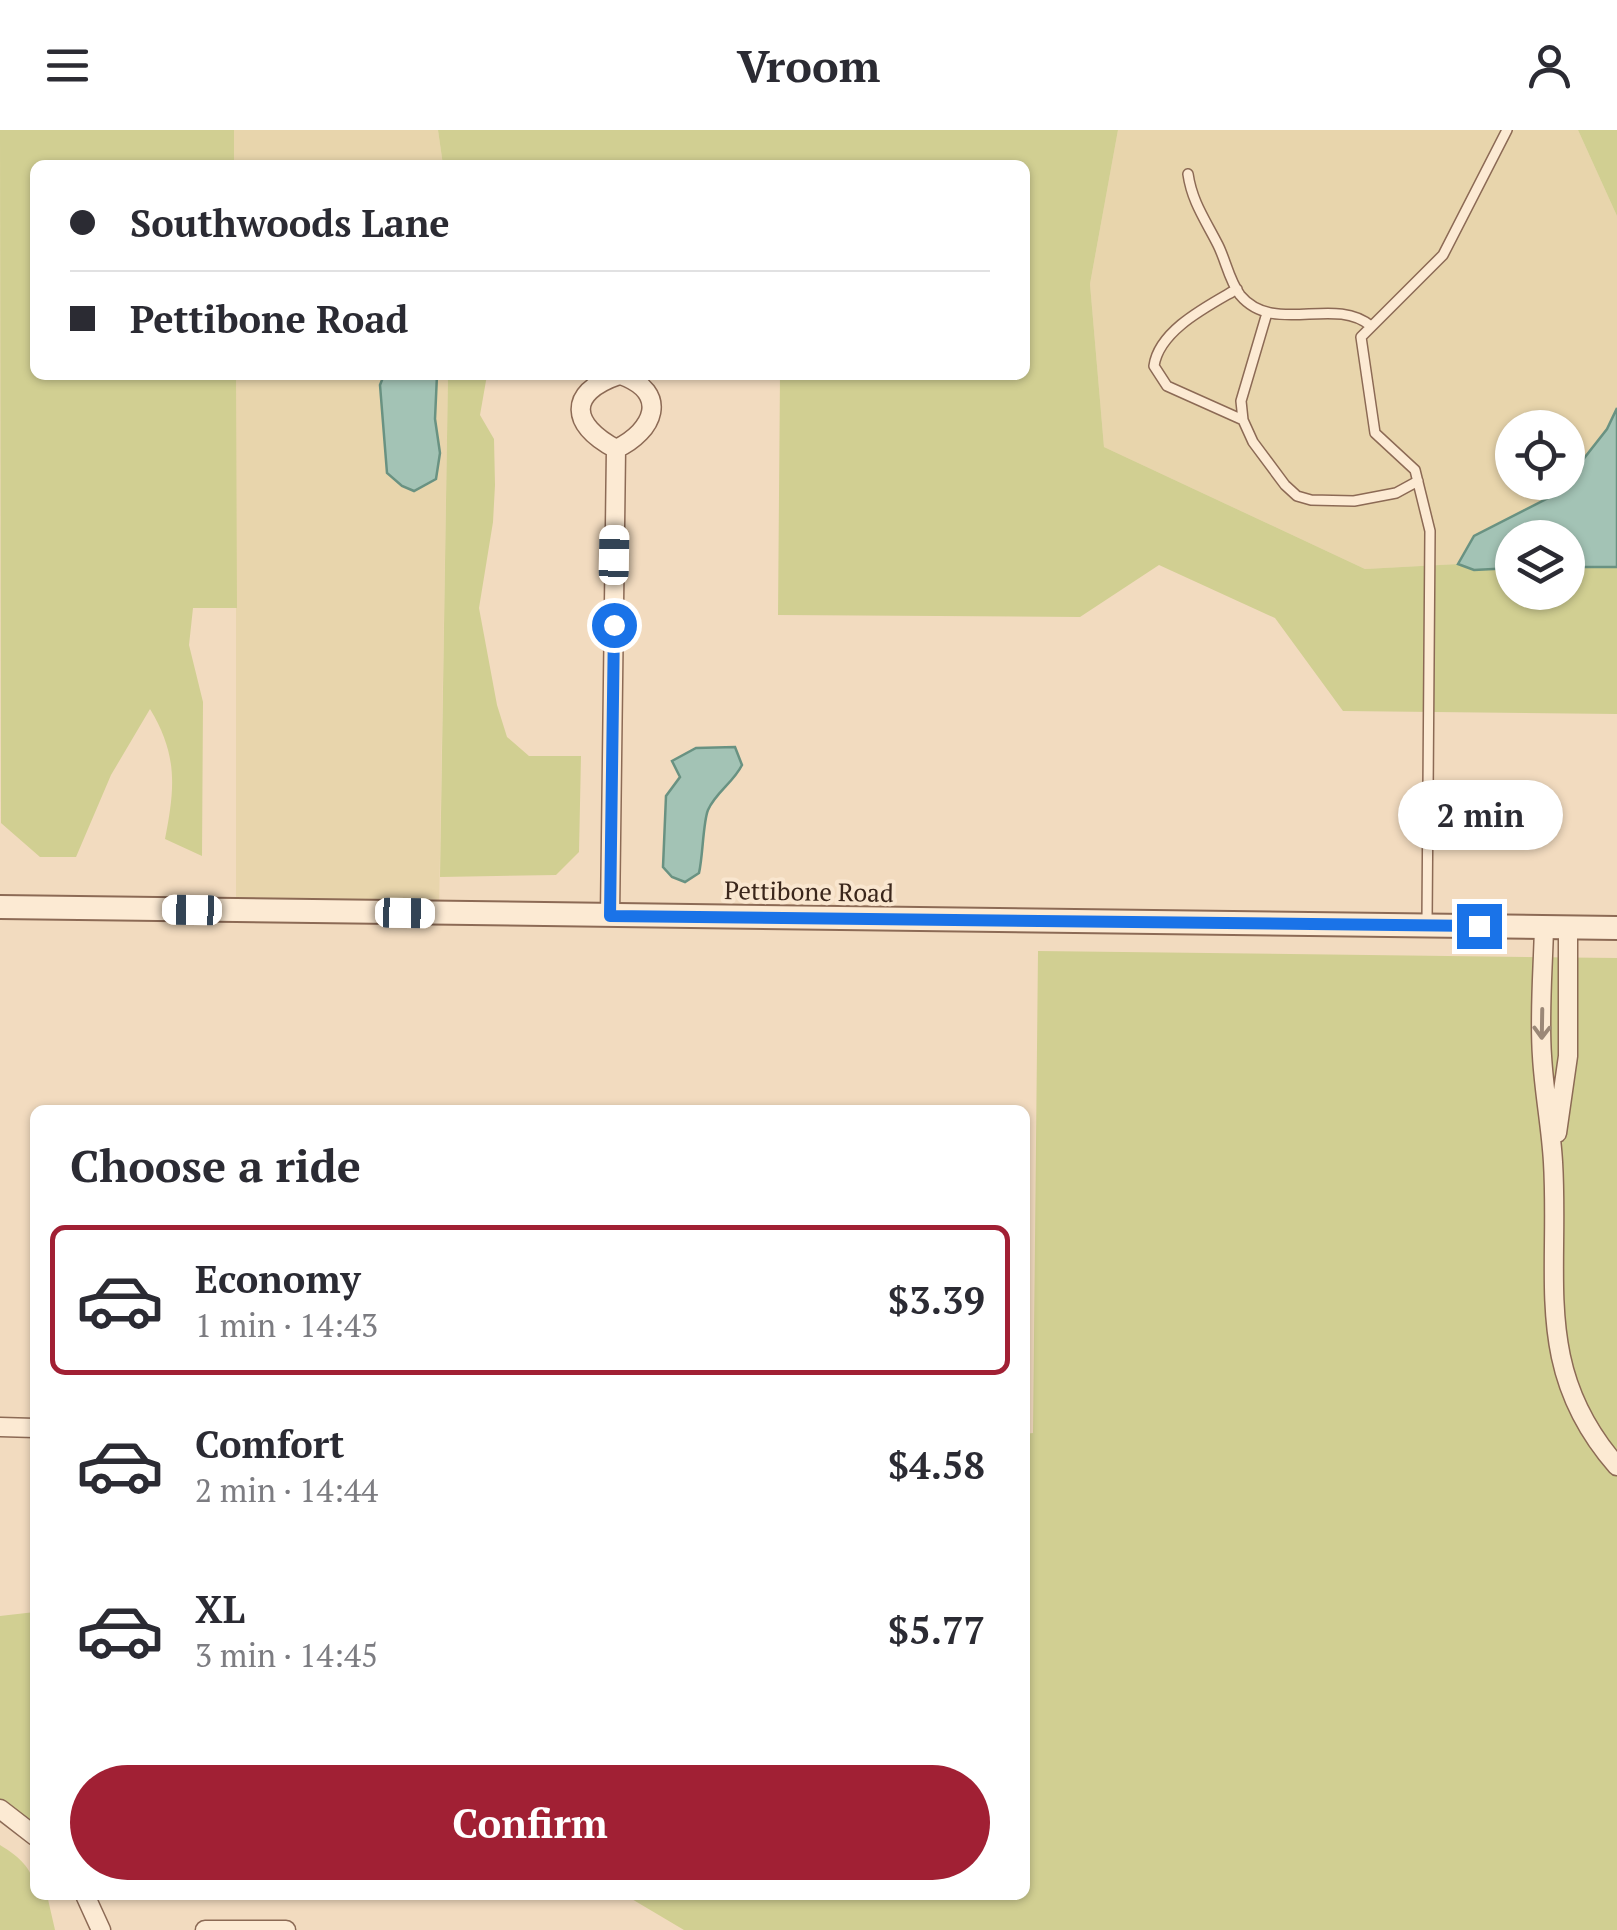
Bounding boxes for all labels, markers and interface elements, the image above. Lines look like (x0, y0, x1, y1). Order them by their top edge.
text: Vroom (737, 35, 880, 95)
icon: menu (40, 38, 95, 93)
icon: person (1522, 38, 1577, 93)
text: Southwoods Lane (130, 198, 450, 248)
text: Pettibone Road (130, 294, 408, 344)
map controls (1495, 410, 1585, 610)
button: locate (1495, 410, 1585, 500)
button: layers (1495, 520, 1585, 610)
car (598, 525, 630, 585)
route start (592, 603, 637, 648)
callout: 2 min (1396, 781, 1562, 851)
text: 2 min (1437, 794, 1524, 836)
street label: Pettibone Road (724, 873, 894, 909)
car (162, 894, 222, 926)
car (375, 897, 435, 929)
route end (1457, 904, 1502, 949)
one-way arrow (1532, 1008, 1552, 1040)
text: Choose a ride (70, 1135, 361, 1195)
text: Economy (195, 1254, 361, 1304)
icon: car (75, 1255, 165, 1345)
text: $3.39 (888, 1275, 985, 1325)
text: 1 min · 14:43 (195, 1304, 378, 1346)
text: Comfort (195, 1419, 344, 1469)
icon: car (75, 1420, 165, 1510)
text: $4.58 (888, 1440, 985, 1490)
text: 2 min · 14:44 (195, 1469, 378, 1511)
text: XL (195, 1584, 245, 1634)
icon: car (75, 1585, 165, 1675)
text: $5.77 (888, 1605, 985, 1655)
text: 3 min · 14:45 (195, 1634, 378, 1676)
button: Confirm (70, 1765, 990, 1880)

